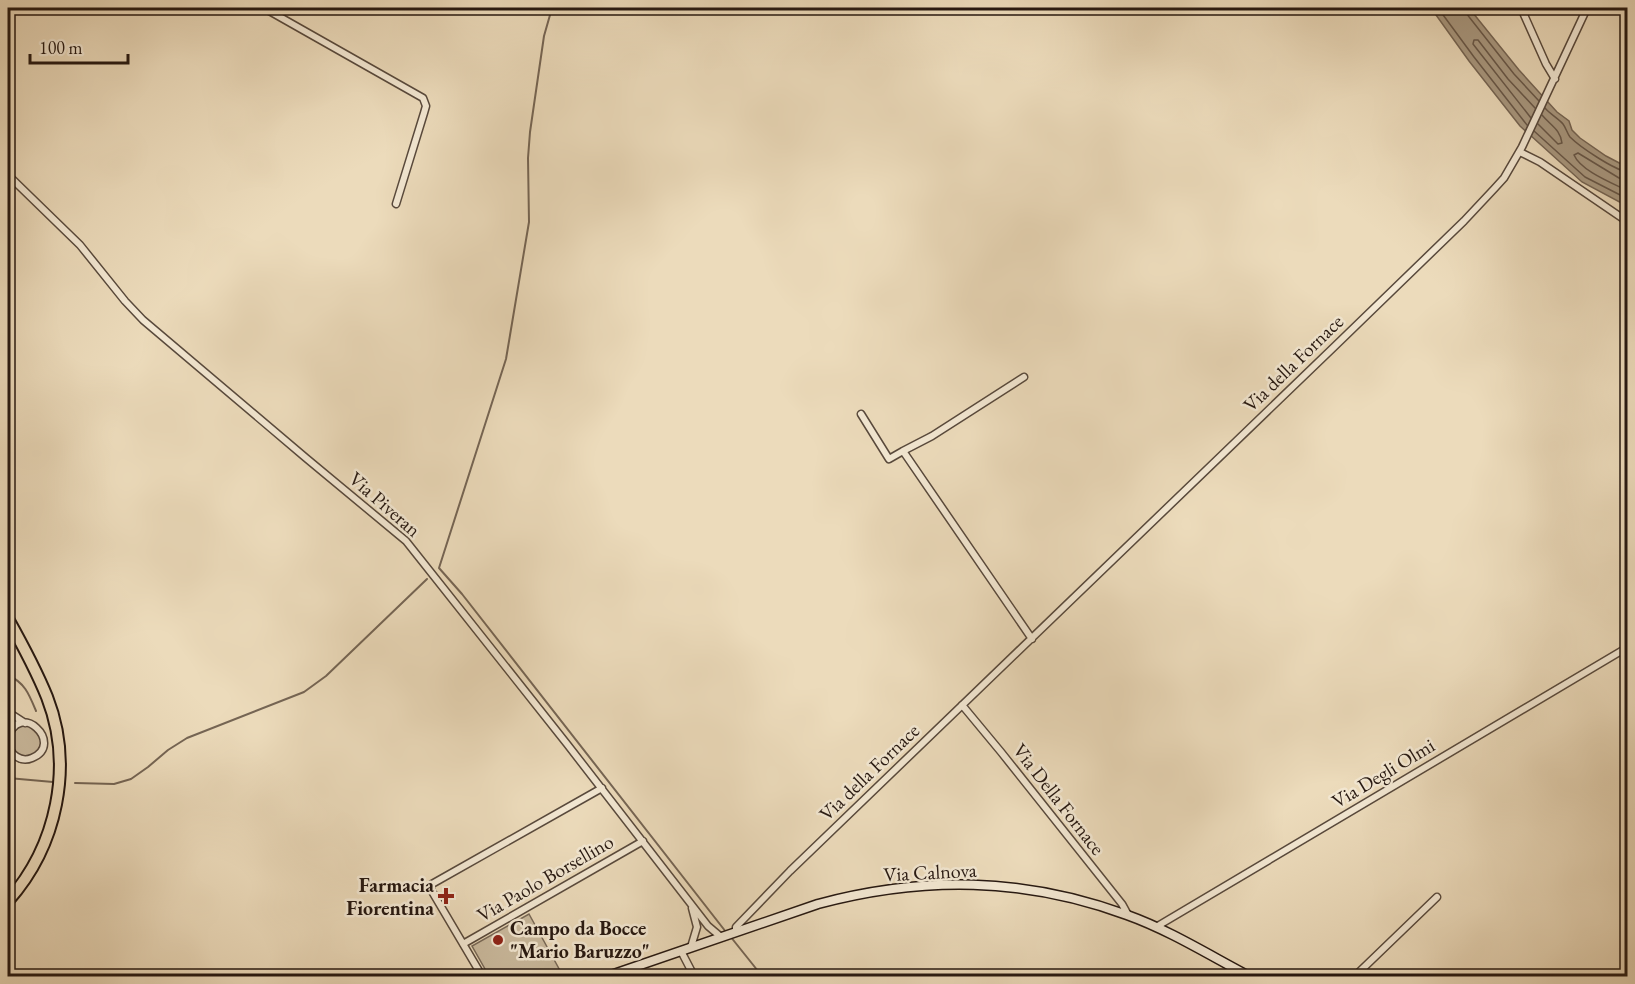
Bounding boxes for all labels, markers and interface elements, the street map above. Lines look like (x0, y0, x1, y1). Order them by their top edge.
scale bar (30, 27, 128, 65)
text: 100 m (39, 36, 83, 59)
street label: Via della Fornace (1237, 308, 1349, 417)
street label: Via Piveran (344, 466, 427, 543)
street label: Via della Fornace (813, 717, 925, 826)
street label: Via Degli Olmi (1327, 732, 1439, 814)
street label: Via Della Fornace (1007, 738, 1111, 860)
street label: Via Paolo Borsellino (472, 828, 618, 928)
street label: Via Calnova (883, 857, 977, 887)
place label: Farmacia Fiorentina (346, 872, 434, 921)
marker: Farmacia Fiorentina (439, 889, 453, 903)
place label: Campo da Bocce "Mario Baruzzo" (510, 915, 650, 964)
marker: Campo da Bocce "Mario Baruzzo" (491, 933, 505, 947)

